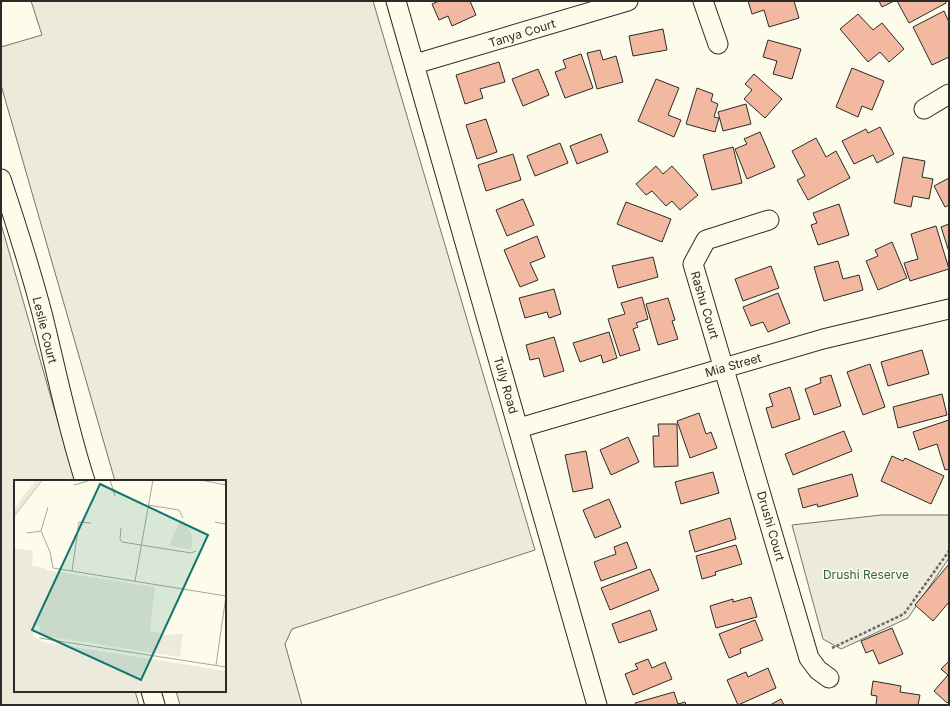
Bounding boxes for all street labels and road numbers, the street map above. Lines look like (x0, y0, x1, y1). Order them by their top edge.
street label: Tanya Court (487, 16, 557, 50)
street label: Rashu Court (688, 269, 722, 341)
street label: Leslie Court (29, 295, 61, 365)
street label: Mia Street (703, 350, 763, 380)
street label: Tully Road (491, 355, 521, 415)
street label: Drushi Court (754, 489, 788, 563)

